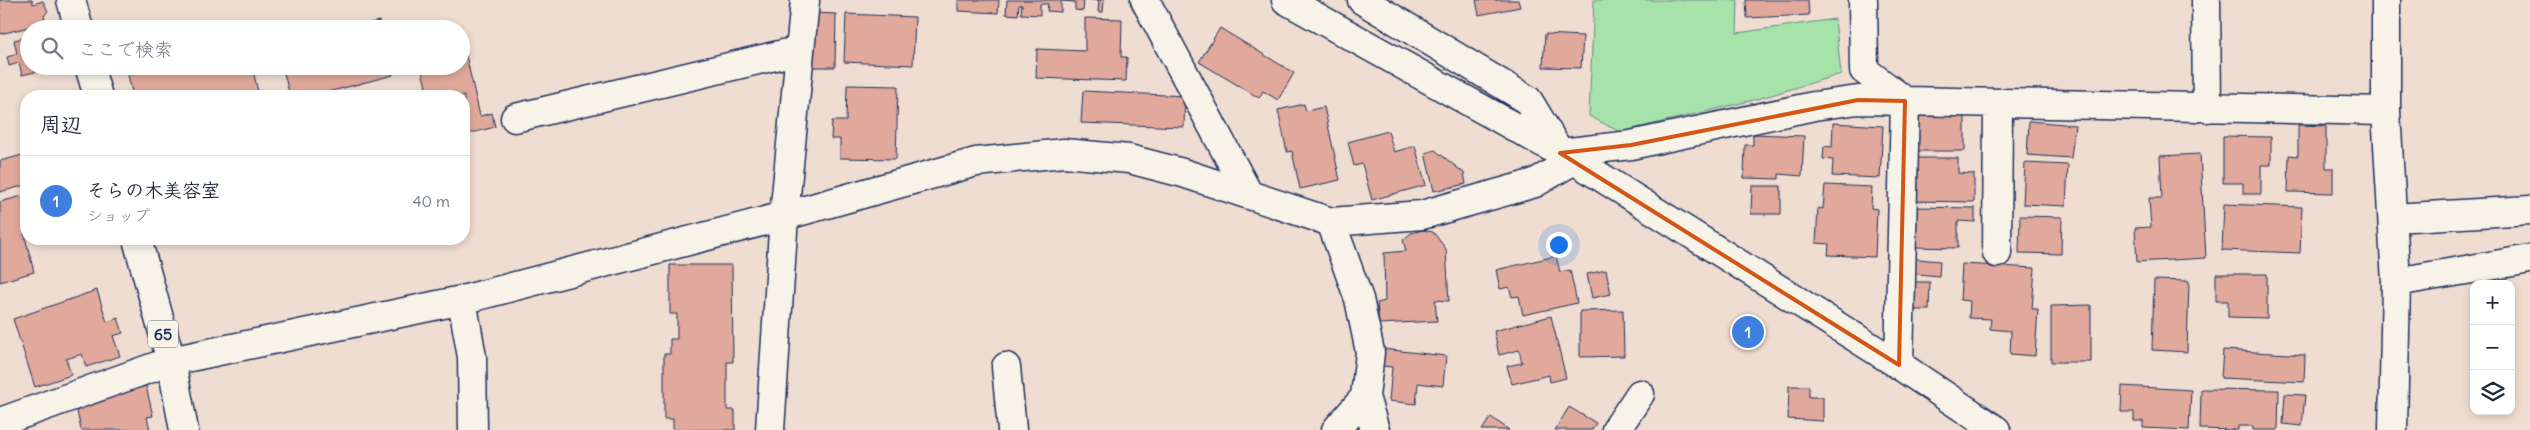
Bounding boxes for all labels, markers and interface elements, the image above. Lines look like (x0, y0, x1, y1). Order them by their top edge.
search box (20, 20, 470, 75)
icon: search (38, 34, 66, 62)
text: ここで検索 (78, 37, 173, 61)
text: 周辺 (40, 111, 82, 138)
text: そらの木美容室 (87, 178, 220, 202)
text: 1 (53, 191, 59, 211)
text: 40 m (412, 191, 450, 211)
text: ショップ (87, 205, 150, 225)
your location (1546, 232, 1572, 258)
map controls (2470, 280, 2515, 415)
button: + (2470, 280, 2515, 325)
pin: 1 (1732, 313, 1764, 351)
road number: 65 (148, 320, 178, 348)
button: − (2470, 325, 2515, 370)
button: layers (2470, 370, 2515, 415)

